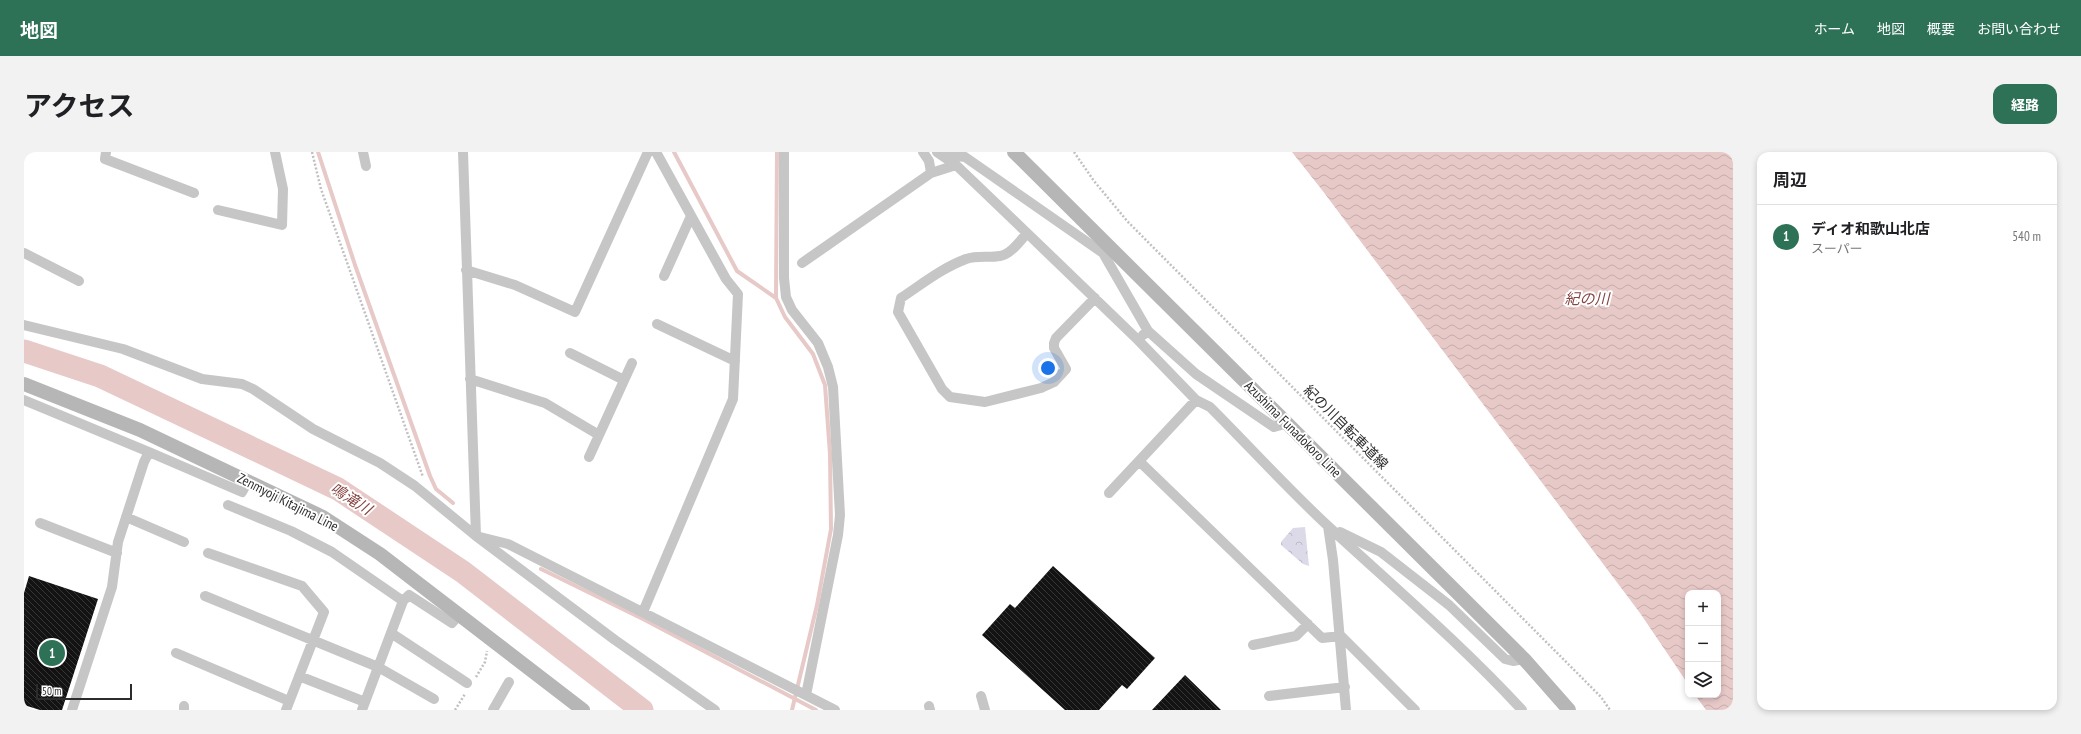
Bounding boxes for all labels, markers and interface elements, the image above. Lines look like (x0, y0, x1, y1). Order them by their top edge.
text: 地図 (20, 18, 58, 42)
text: ホーム (1813, 20, 1855, 38)
text: 地図 (1877, 20, 1905, 38)
text: 概要 (1927, 20, 1955, 38)
text: お問い合わせ (1977, 20, 2061, 38)
button: 経路 (1993, 84, 2057, 124)
text: アクセス (24, 87, 135, 124)
text: 周辺 (1773, 169, 1807, 191)
text: ディオ和歌山北店 (1811, 219, 1930, 238)
text: 1 (1783, 228, 1789, 245)
text: 540 m (2012, 228, 2041, 245)
text: スーパー (1811, 240, 1863, 257)
water label: 紀の川 (1564, 289, 1611, 308)
your location (1038, 358, 1058, 378)
street label: Azushima Funadokoro Line (1241, 377, 1345, 481)
street label: 紀の川自転車道線 (1300, 381, 1392, 473)
street label: Zenmyoji Kitajima Line (235, 469, 342, 535)
water label: 鳴滝川 (327, 479, 377, 520)
map controls (1685, 590, 1721, 698)
button: + (1685, 590, 1721, 626)
button: − (1685, 626, 1721, 662)
pin: 1 (39, 638, 65, 668)
button: layers (1685, 662, 1721, 698)
scale bar (36, 682, 132, 701)
text: 50 m (42, 684, 61, 698)

